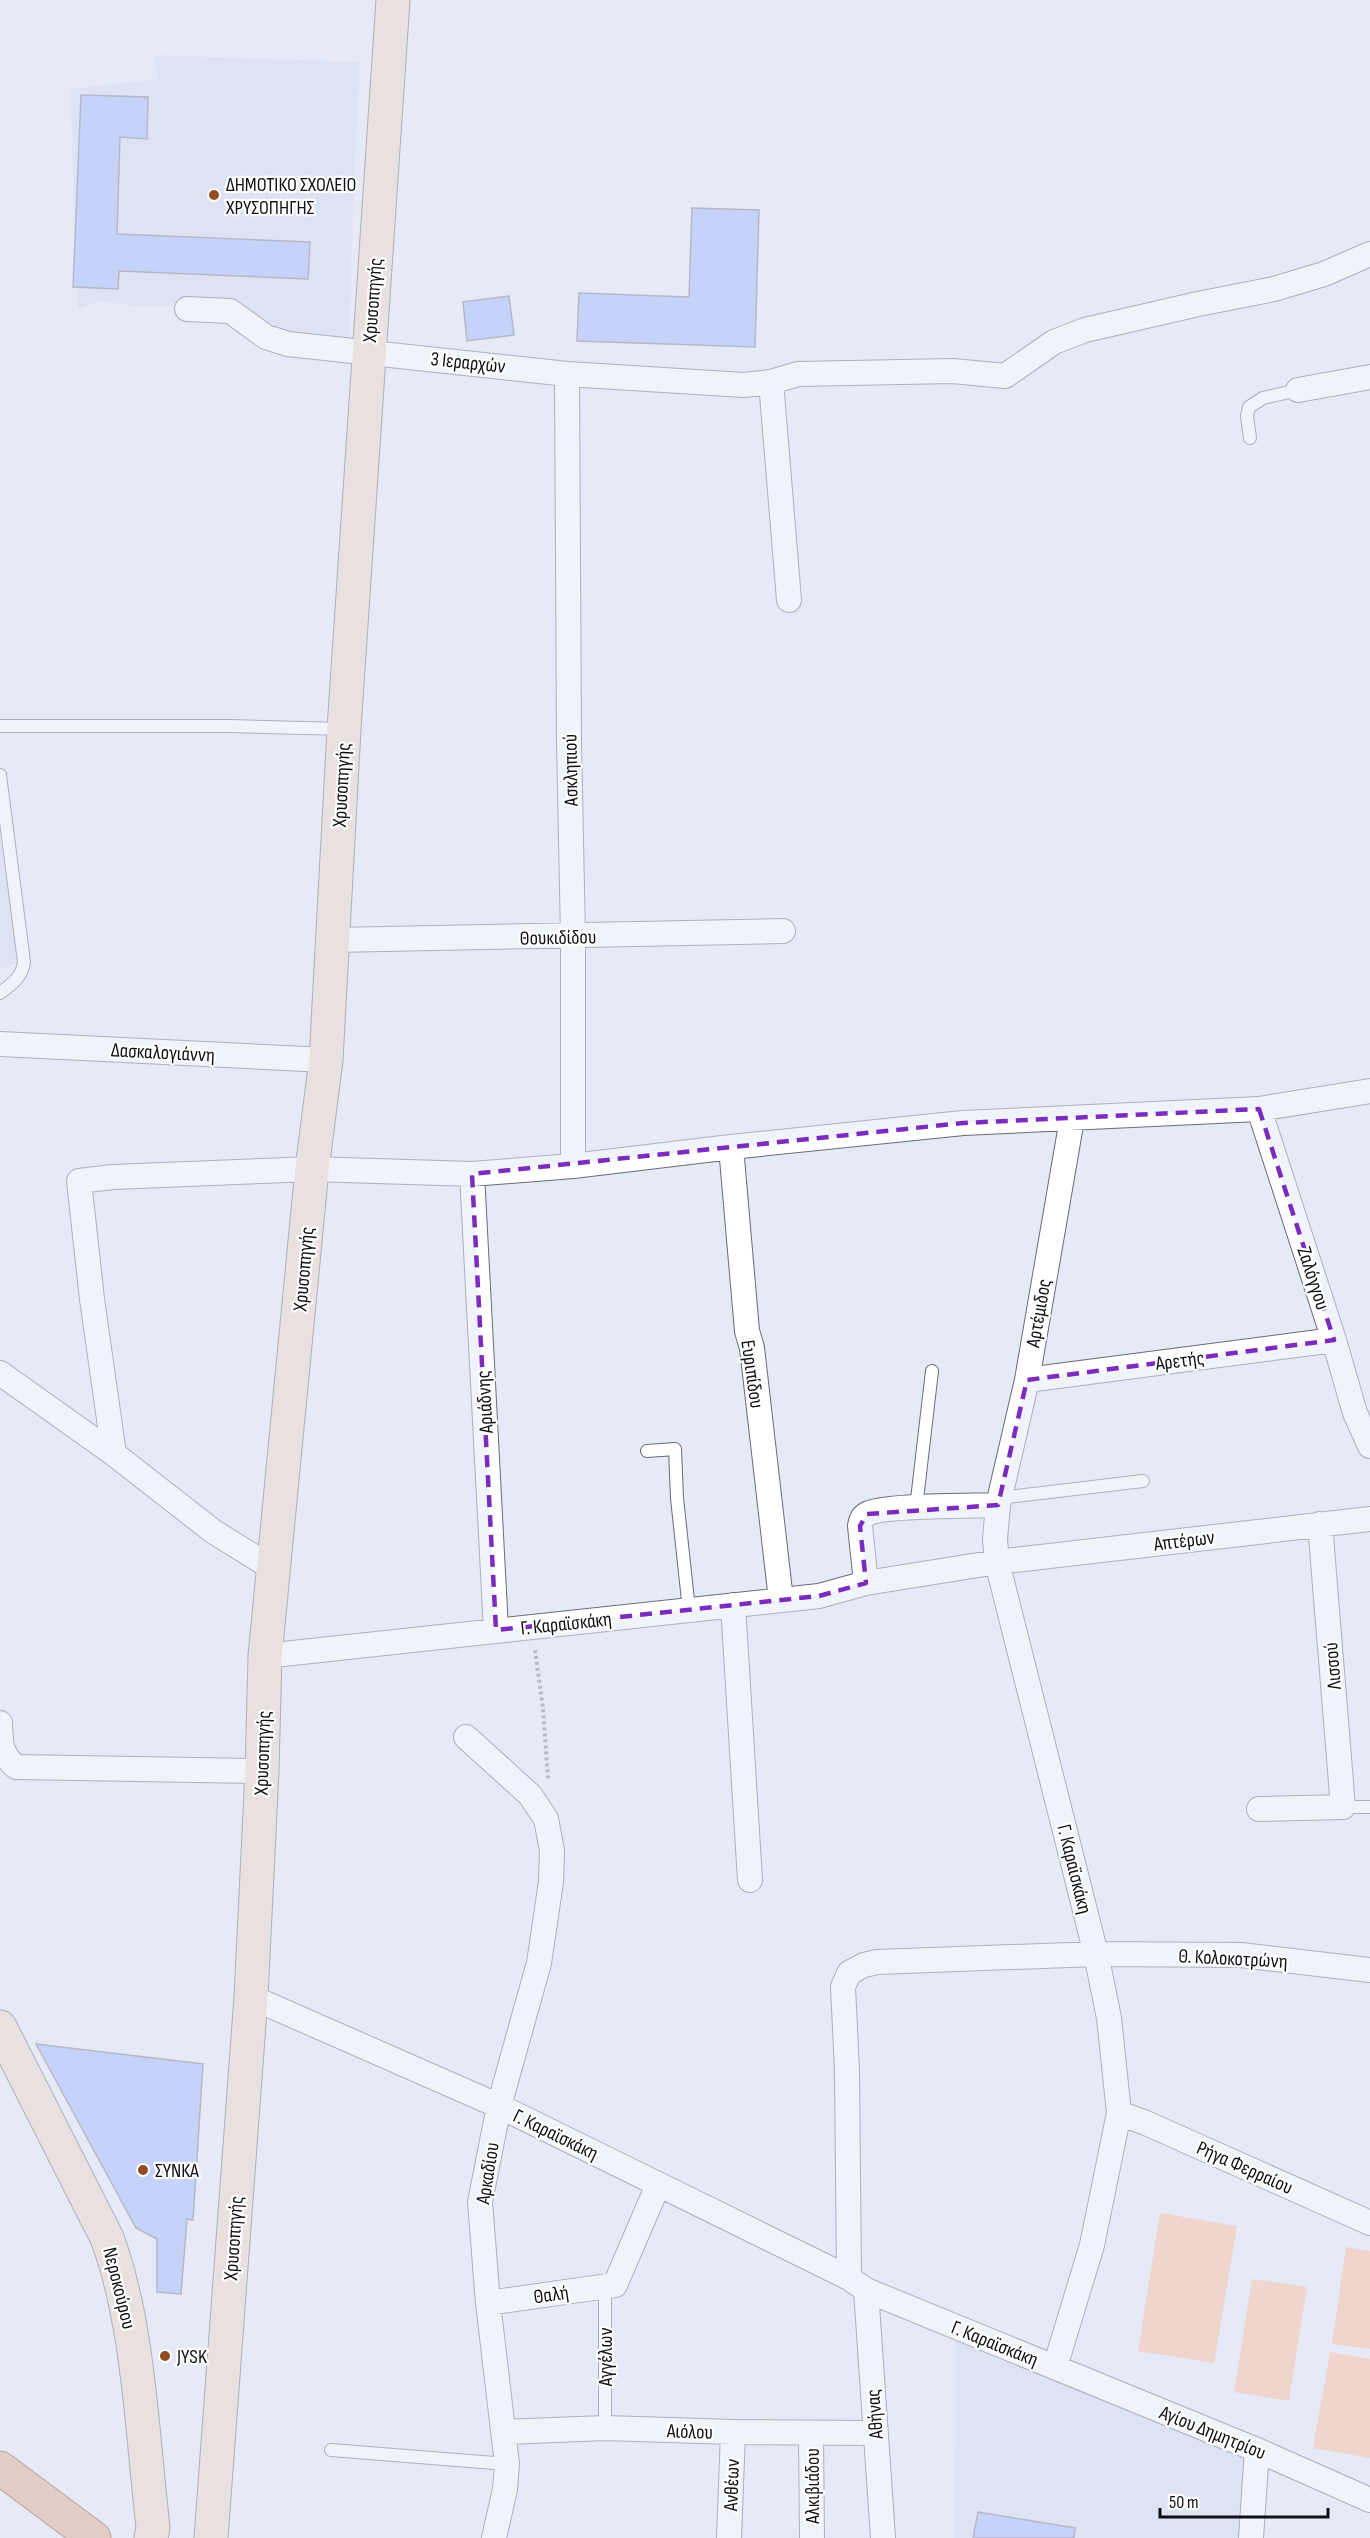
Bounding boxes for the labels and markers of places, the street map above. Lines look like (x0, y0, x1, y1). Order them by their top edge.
place label: ΔΗΜΟΤΙΚΟ ΣΧΟΛΕΙΟ ΧΡΥΣΟΠΗΓΗΣ (225, 173, 356, 220)
marker: ΔΗΜΟΤΙΚΟ ΣΧΟΛΕΙΟ ΧΡΥΣΟΠΗΓΗΣ (207, 188, 221, 202)
place label: ΣΥΝΚΑ (155, 2159, 199, 2183)
marker: ΣΥΝΚΑ (136, 2163, 150, 2177)
place label: JYSK (176, 2345, 207, 2369)
marker: JYSK (158, 2349, 172, 2363)

